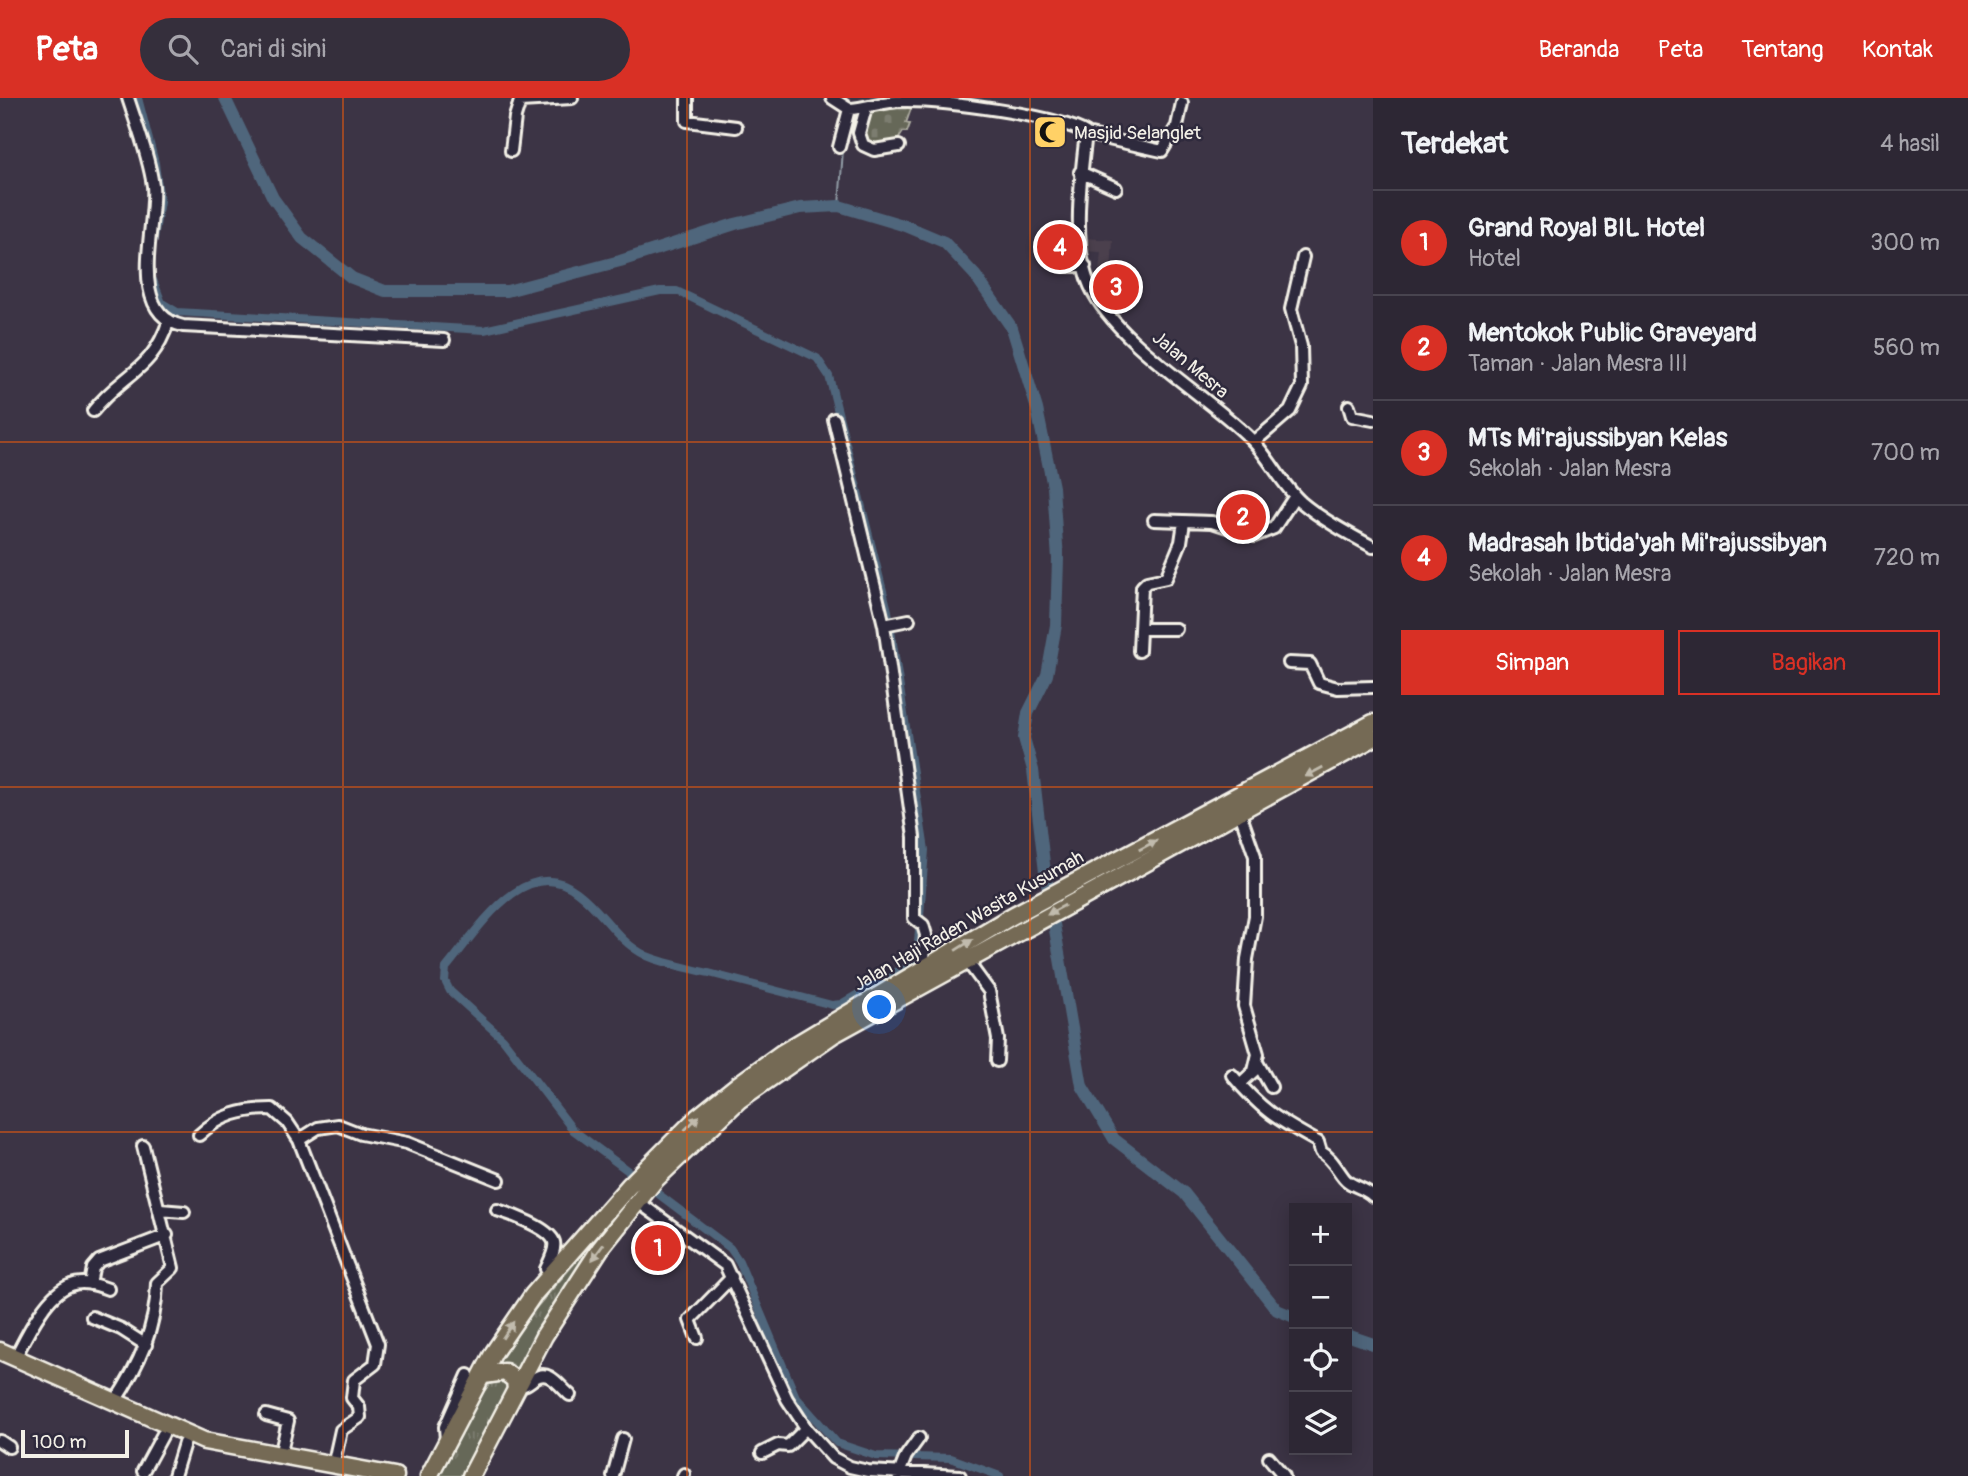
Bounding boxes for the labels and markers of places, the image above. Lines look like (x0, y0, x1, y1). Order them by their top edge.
mosque icon: Masjid Selanglet (1031, 113, 1069, 151)
place label: Masjid Selanglet (1074, 121, 1202, 145)
pin: 4 (1037, 221, 1083, 273)
pin: 3 (1093, 261, 1139, 313)
pin: 2 (1220, 491, 1266, 543)
pin: 1 (635, 1222, 681, 1274)

